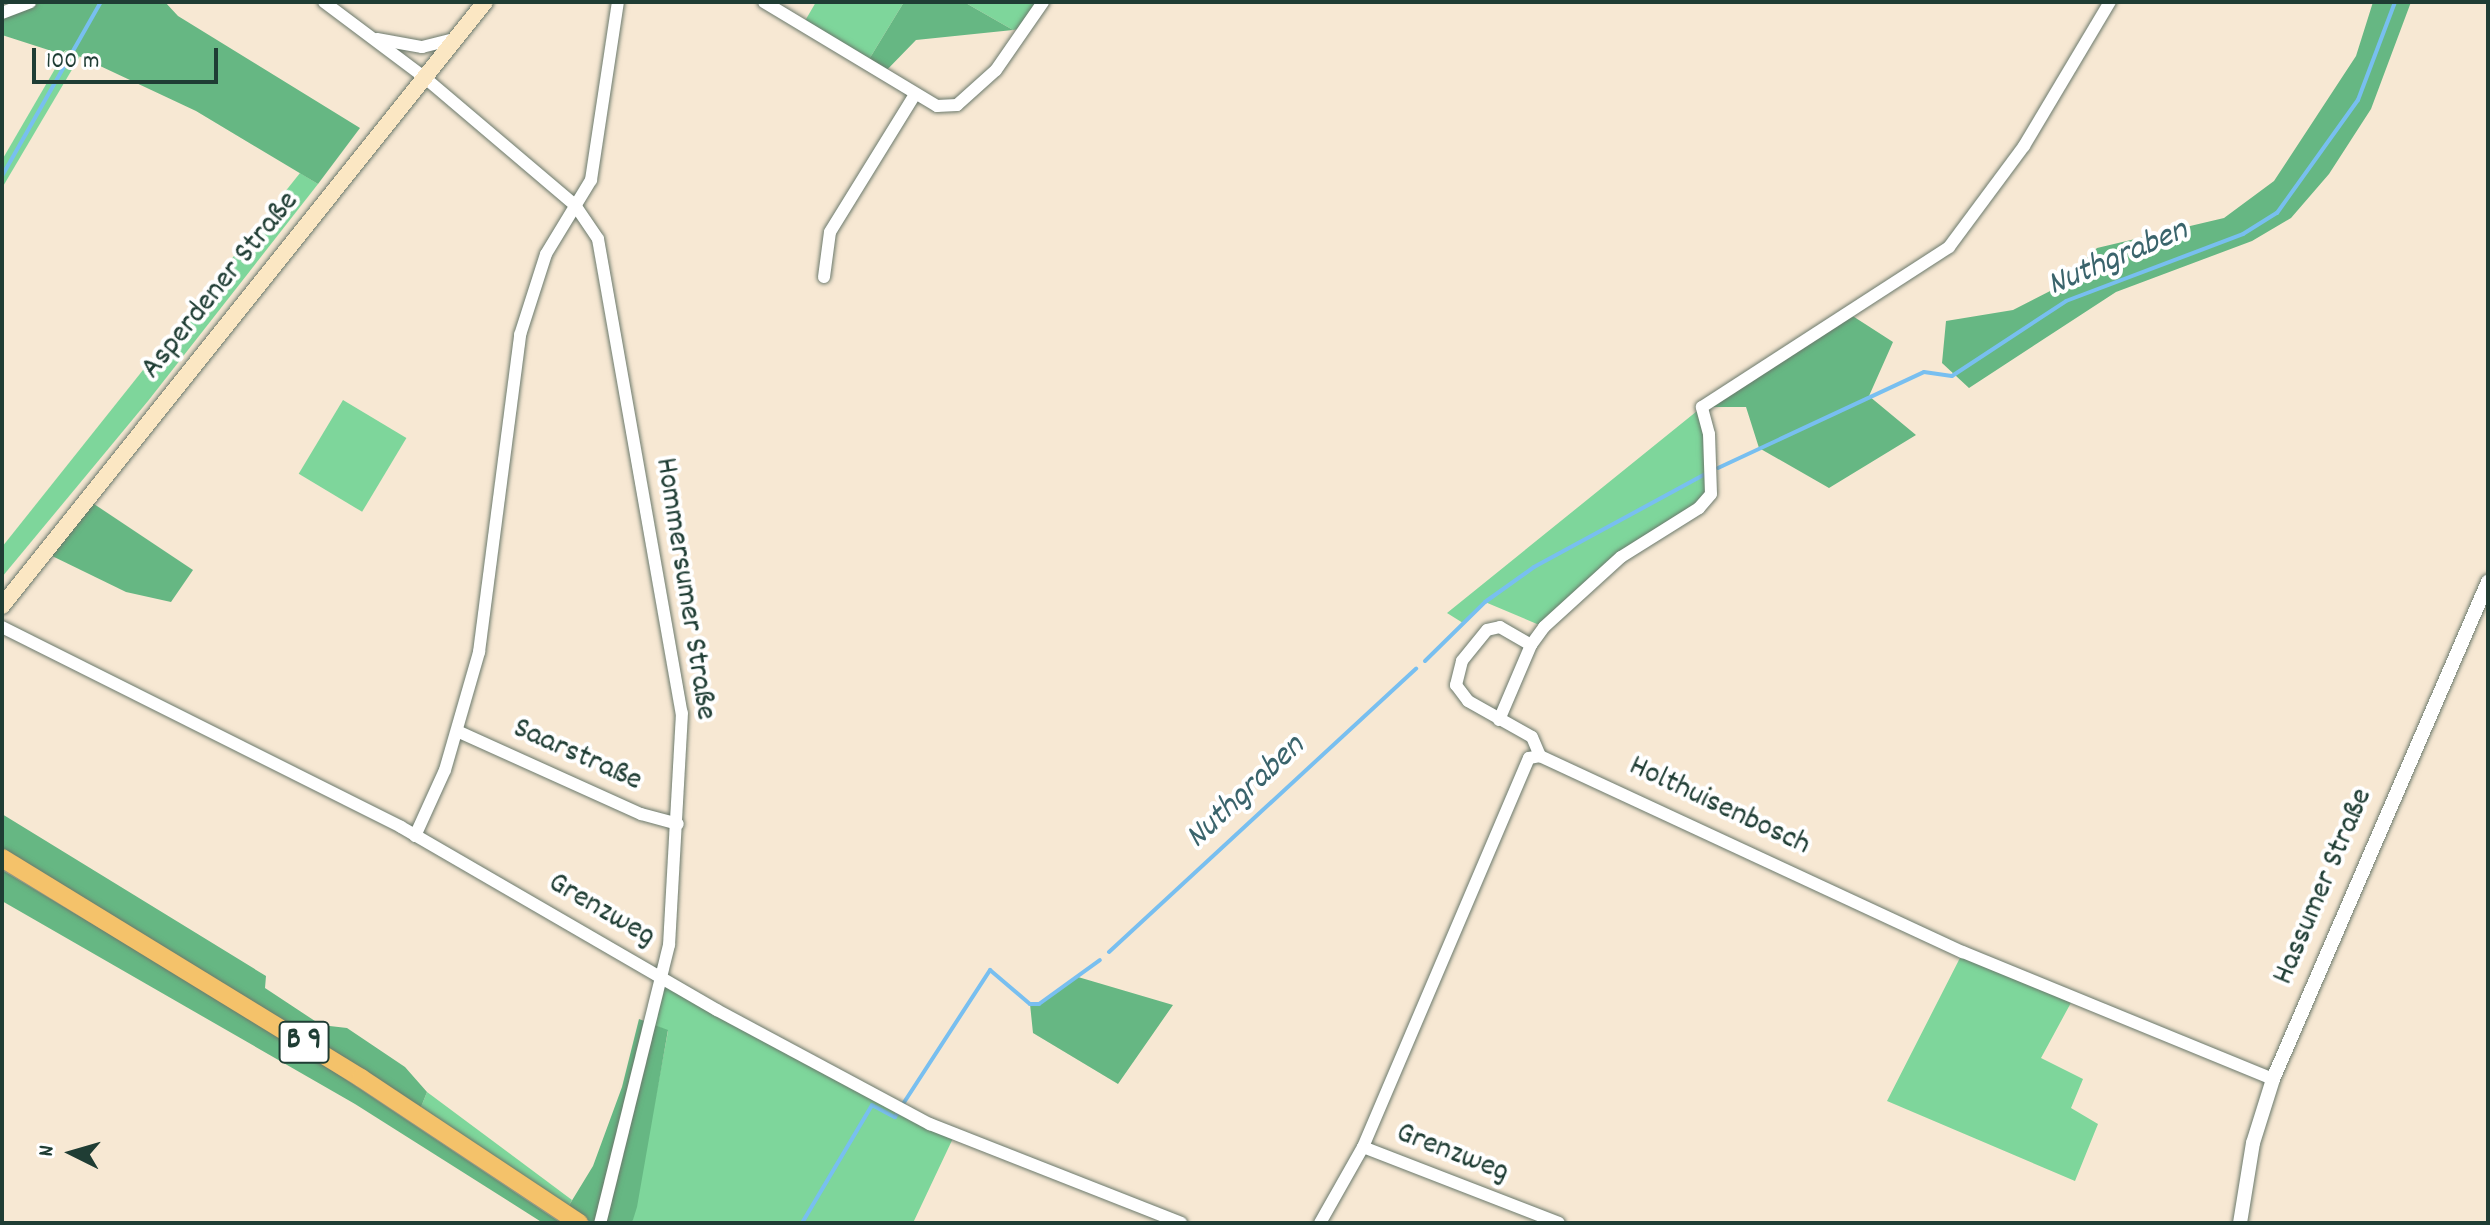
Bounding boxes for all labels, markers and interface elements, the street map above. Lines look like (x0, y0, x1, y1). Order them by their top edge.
scale bar (36, 32, 222, 82)
text: 100 m (46, 45, 99, 79)
street label: Asperdener Straße (133, 184, 309, 388)
water label: Nuthgraben (2042, 211, 2194, 307)
street label: Hommersumer Straße (644, 455, 724, 723)
street label: Saarstraße (506, 711, 648, 801)
water label: Nuthgraben (1178, 727, 1314, 859)
street label: Holthuisenbosch (1622, 748, 1816, 866)
street label: Hassumer Straße (2265, 783, 2383, 991)
street label: Grenzweg (540, 865, 662, 957)
road number: B 9 (278, 1016, 330, 1068)
north arrow (32, 1113, 112, 1193)
street label: Grenzweg (1390, 1115, 1514, 1193)
text: N (32, 1144, 64, 1158)

